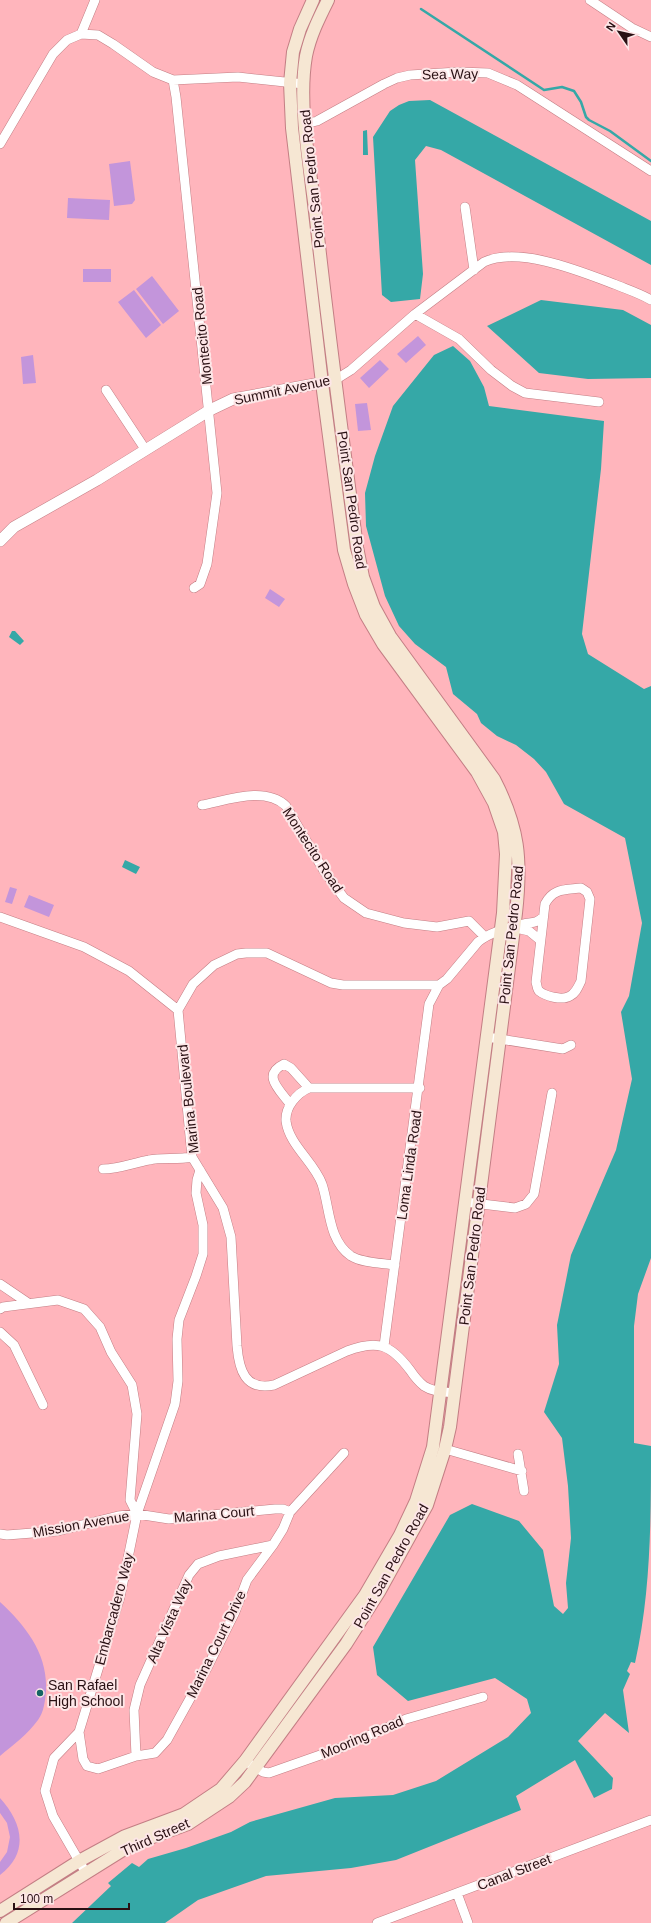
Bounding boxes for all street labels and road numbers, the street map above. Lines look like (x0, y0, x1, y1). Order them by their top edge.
street label: Sea Way (422, 66, 478, 82)
street label: Point San Pedro Road (297, 109, 327, 249)
street label: Montecito Road (189, 286, 215, 386)
street label: Summit Avenue (233, 372, 332, 408)
street label: Point San Pedro Road (334, 430, 370, 570)
street label: Montecito Road (280, 805, 346, 895)
street label: Point San Pedro Road (496, 865, 526, 1005)
street label: Marina Boulevard (174, 1044, 202, 1154)
street label: Loma Linda Road (393, 1109, 425, 1221)
street label: Point San Pedro Road (456, 1186, 488, 1326)
street label: Point San Pedro Road (350, 1501, 432, 1631)
street label: Marina Court (173, 1502, 255, 1525)
street label: Mission Avenue (31, 1508, 131, 1540)
street label: Embarcadero Way (91, 1551, 137, 1667)
street label: Alta Vista Way (143, 1577, 195, 1665)
street label: Marina Court Drive (183, 1588, 249, 1700)
street label: Mooring Road (318, 1712, 406, 1762)
street label: Third Street (118, 1815, 192, 1859)
street label: Canal Street (475, 1851, 553, 1893)

